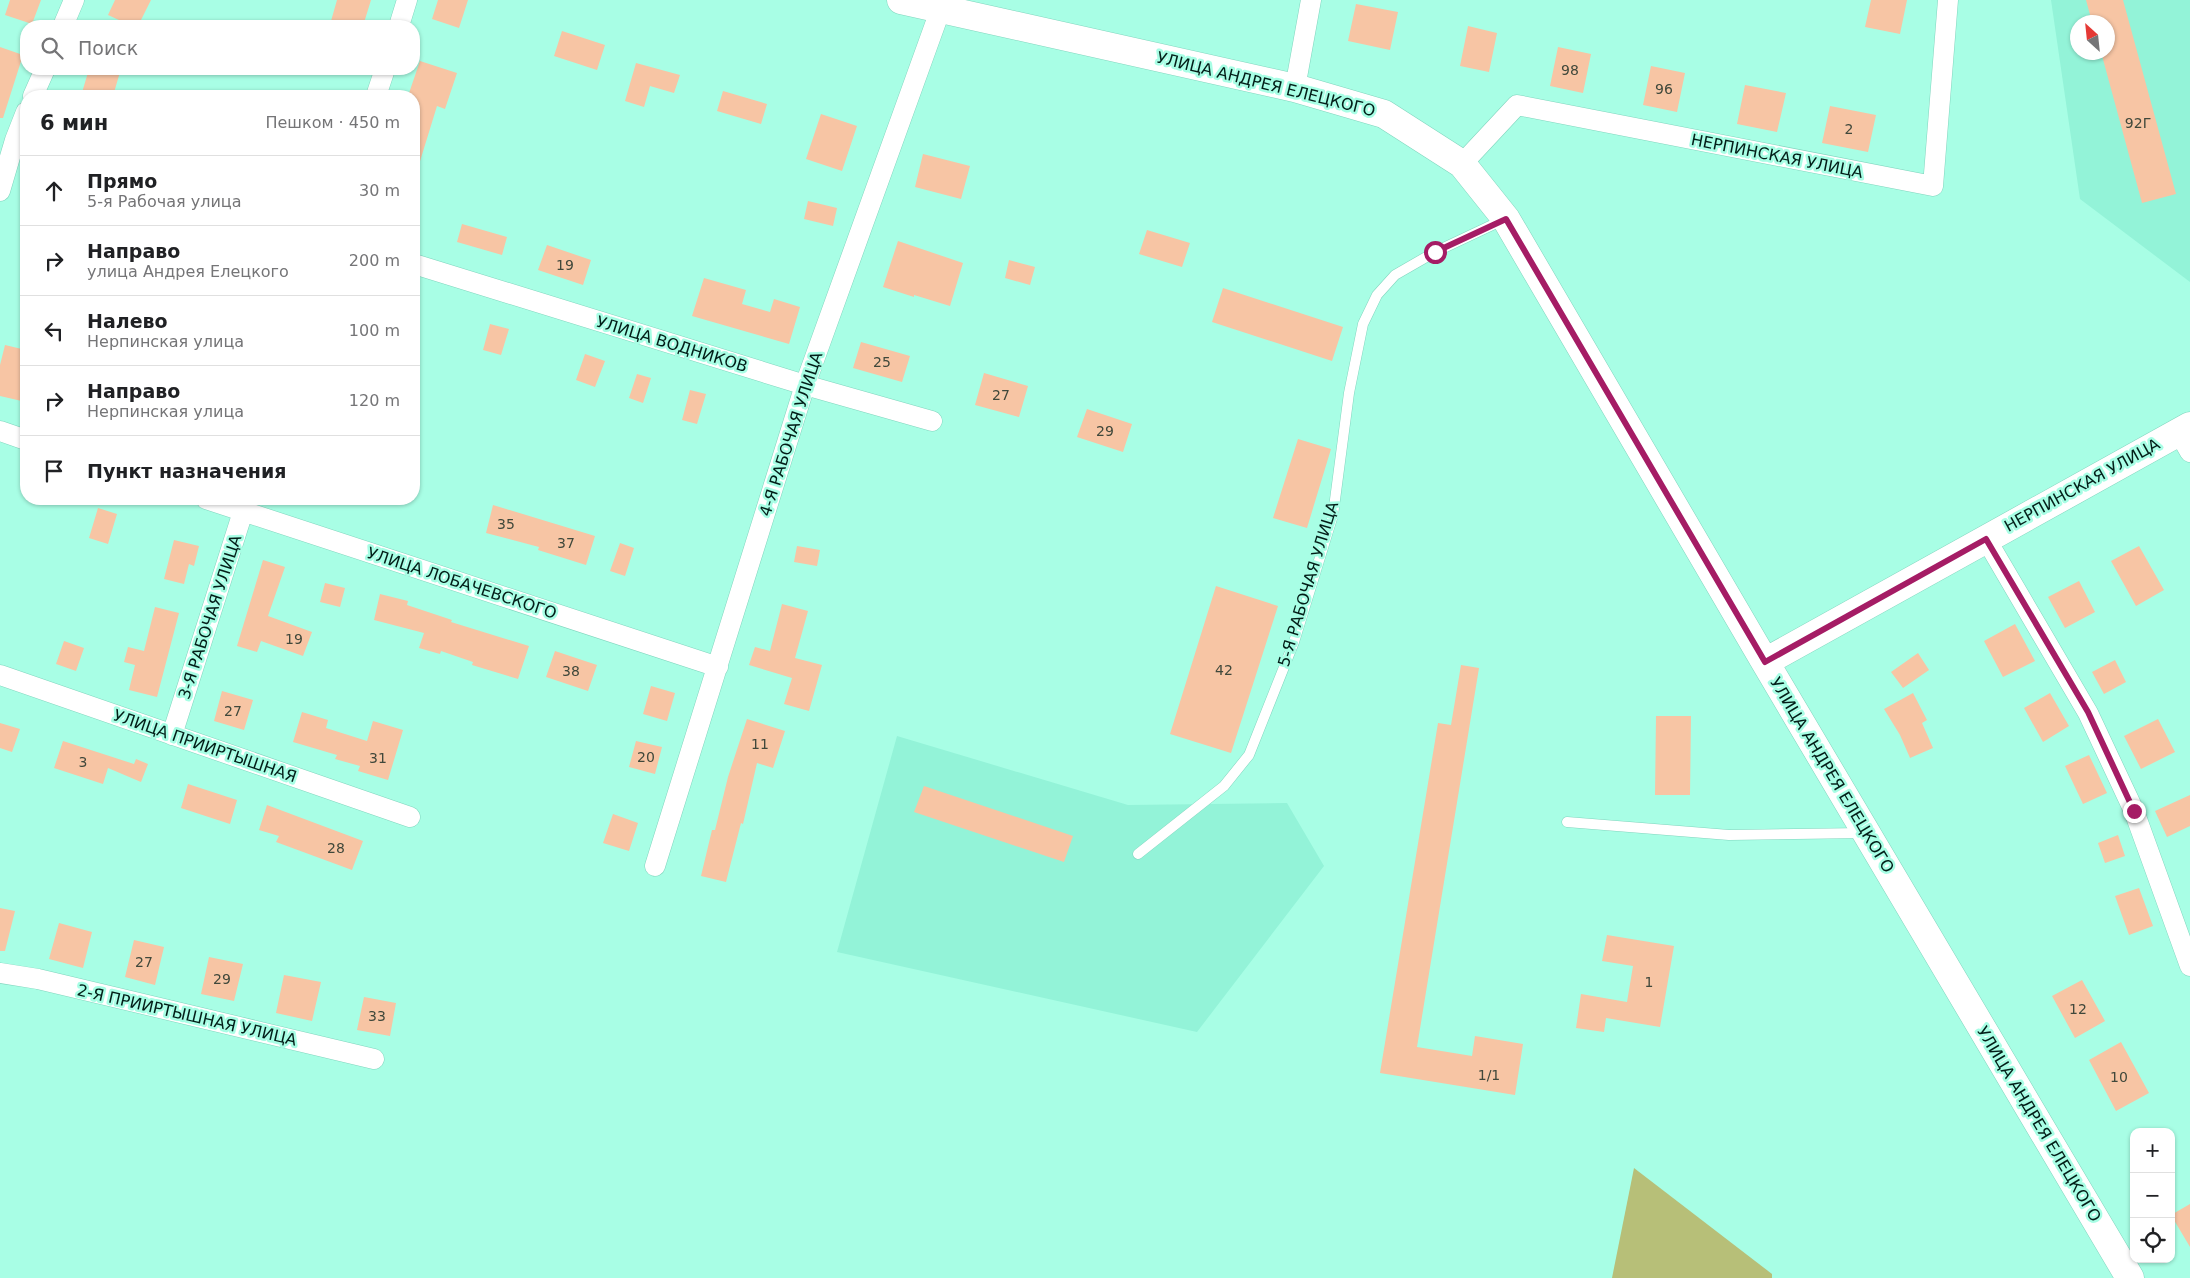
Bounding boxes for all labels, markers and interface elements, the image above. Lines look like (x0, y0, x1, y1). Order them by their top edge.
north arrow (2070, 15, 2115, 60)
search box (20, 20, 420, 75)
icon: search (38, 34, 66, 62)
text: Поиск (78, 37, 138, 59)
street label: УЛИЦА АНДРЕЯ ЕЛЕЦКОГО (1155, 48, 1377, 120)
house number: 98 (1561, 62, 1579, 78)
house number: 96 (1655, 81, 1673, 97)
text: 6 мин (40, 111, 108, 135)
text: Пешком · 450 m (265, 113, 400, 132)
house number: 92Г (2125, 115, 2151, 131)
house number: 2 (1845, 121, 1853, 137)
street label: НЕРПИНСКАЯ УЛИЦА (1689, 130, 1865, 182)
text: Прямо (87, 170, 157, 192)
icon: ahead (40, 177, 68, 205)
text: 30 m (359, 181, 400, 200)
text: 5-я Рабочая улица (87, 192, 242, 211)
text: Направо (87, 240, 180, 262)
route start (1424, 241, 1447, 264)
icon: right (40, 247, 68, 275)
text: 200 m (349, 251, 400, 270)
house number: 19 (556, 257, 574, 273)
text: улица Андрея Елецкого (87, 262, 289, 281)
text: Налево (87, 310, 168, 332)
street label: УЛИЦА ВОДНИКОВ (594, 312, 750, 376)
icon: left (40, 317, 68, 345)
text: 100 m (349, 321, 400, 340)
text: Нерпинская улица (87, 332, 244, 351)
street label: 4-Я РАБОЧАЯ УЛИЦА (755, 349, 827, 519)
house number: 25 (873, 354, 891, 370)
text: Направо (87, 380, 180, 402)
icon: right (40, 387, 68, 415)
house number: 27 (992, 387, 1010, 403)
text: 120 m (349, 391, 400, 410)
text: Нерпинская улица (87, 402, 244, 421)
house number: 29 (1096, 423, 1114, 439)
street label: НЕРПИНСКАЯ УЛИЦА (2001, 434, 2163, 536)
icon: arrive (40, 457, 68, 485)
text: Пункт назначения (87, 460, 286, 482)
street label: 5-Я РАБОЧАЯ УЛИЦА (1274, 499, 1342, 669)
house number: 35 (497, 516, 515, 532)
street label: 3-Я РАБОЧАЯ УЛИЦА (174, 532, 246, 702)
house number: 37 (557, 535, 575, 551)
street label: УЛИЦА ЛОБАЧЕВСКОГО (365, 543, 559, 623)
house number: 19 (285, 631, 303, 647)
house number: 42 (1215, 662, 1233, 678)
house number: 38 (562, 663, 580, 679)
street label: УЛИЦА АНДРЕЯ ЕЛЕЦКОГО (1766, 674, 1898, 876)
house number: 27 (224, 703, 242, 719)
street label: УЛИЦА ПРИИРТЫШНАЯ (111, 706, 299, 786)
house number: 11 (751, 736, 769, 752)
house number: 20 (637, 749, 655, 765)
house number: 31 (369, 750, 387, 766)
house number: 3 (79, 754, 87, 770)
route end (2123, 800, 2146, 823)
house number: 28 (327, 840, 345, 856)
house number: 27 (135, 954, 153, 970)
house number: 29 (213, 971, 231, 987)
house number: 1 (1645, 974, 1653, 990)
street label: 2-Я ПРИИРТЫШНАЯ УЛИЦА (75, 980, 299, 1050)
house number: 12 (2069, 1001, 2087, 1017)
house number: 33 (368, 1008, 386, 1024)
street label: УЛИЦА АНДРЕЯ ЕЛЕЦКОГО (1973, 1023, 2105, 1225)
house number: 1/1 (1478, 1067, 1500, 1083)
house number: 10 (2110, 1069, 2128, 1085)
map controls (2130, 1128, 2175, 1263)
button: + (2130, 1128, 2175, 1173)
button: − (2130, 1173, 2175, 1218)
button: locate (2130, 1218, 2175, 1263)

